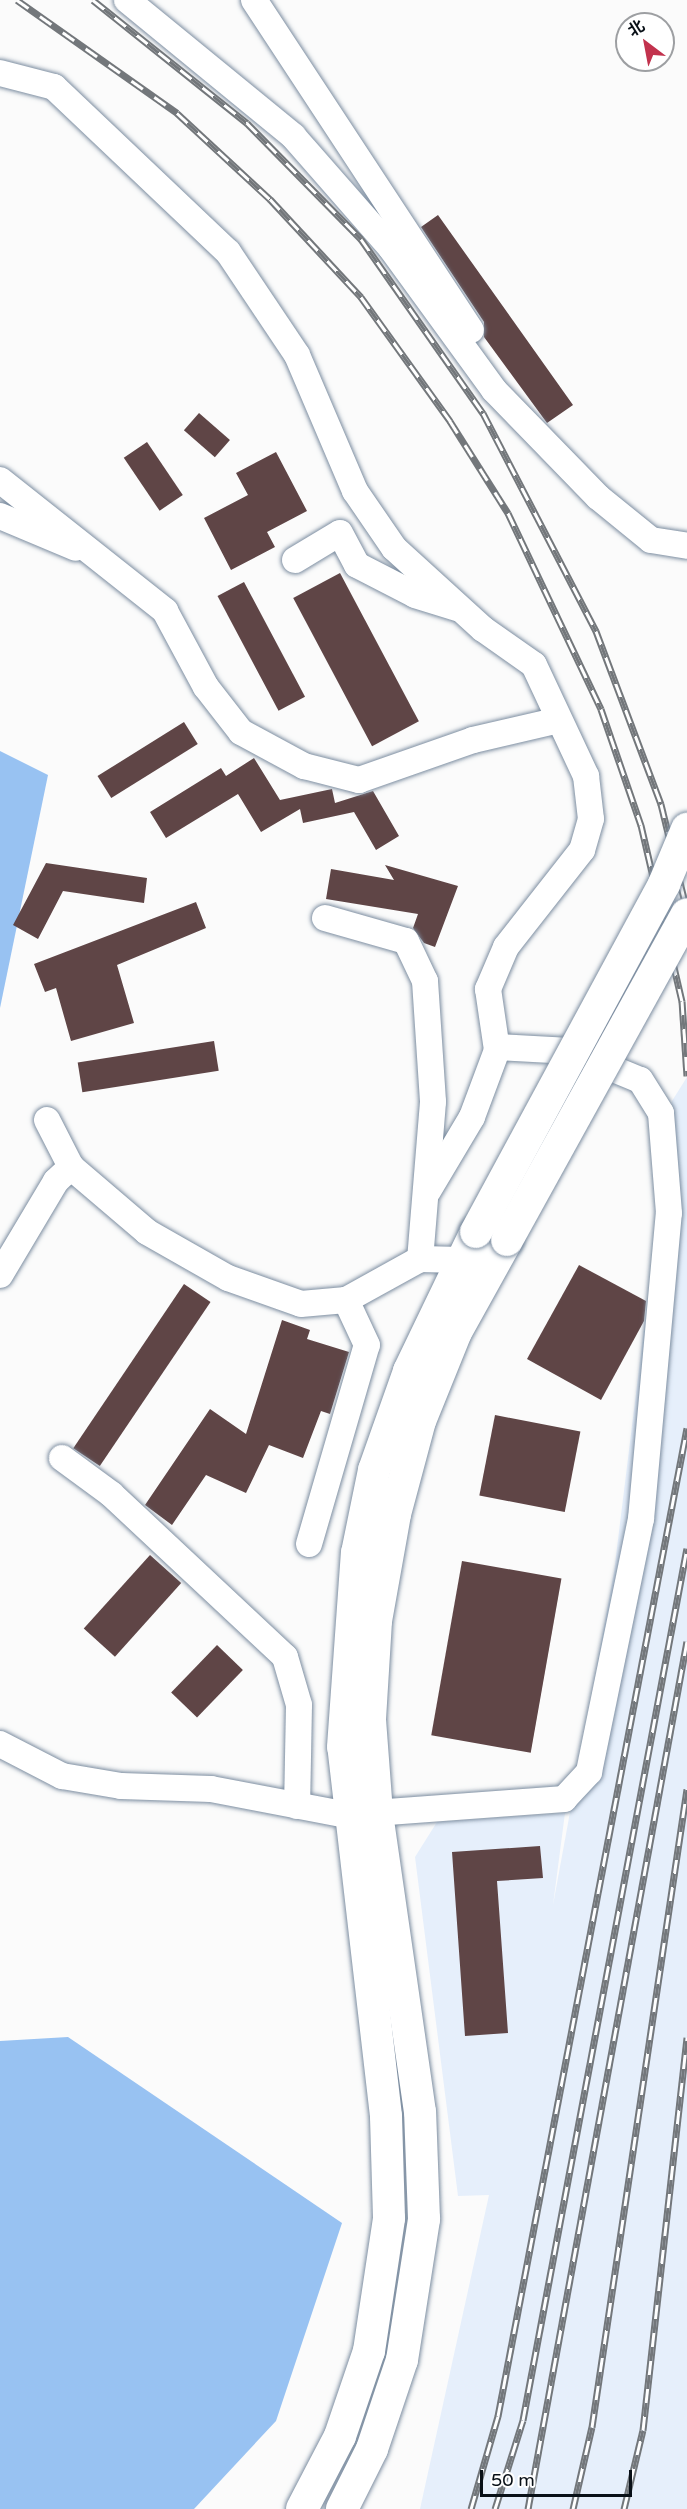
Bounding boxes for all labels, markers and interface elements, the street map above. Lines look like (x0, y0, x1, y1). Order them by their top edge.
north arrow (615, 12, 675, 72)
text: 北 (624, 16, 649, 41)
scale bar (483, 2458, 634, 2496)
text: 50 m (491, 2469, 535, 2491)

